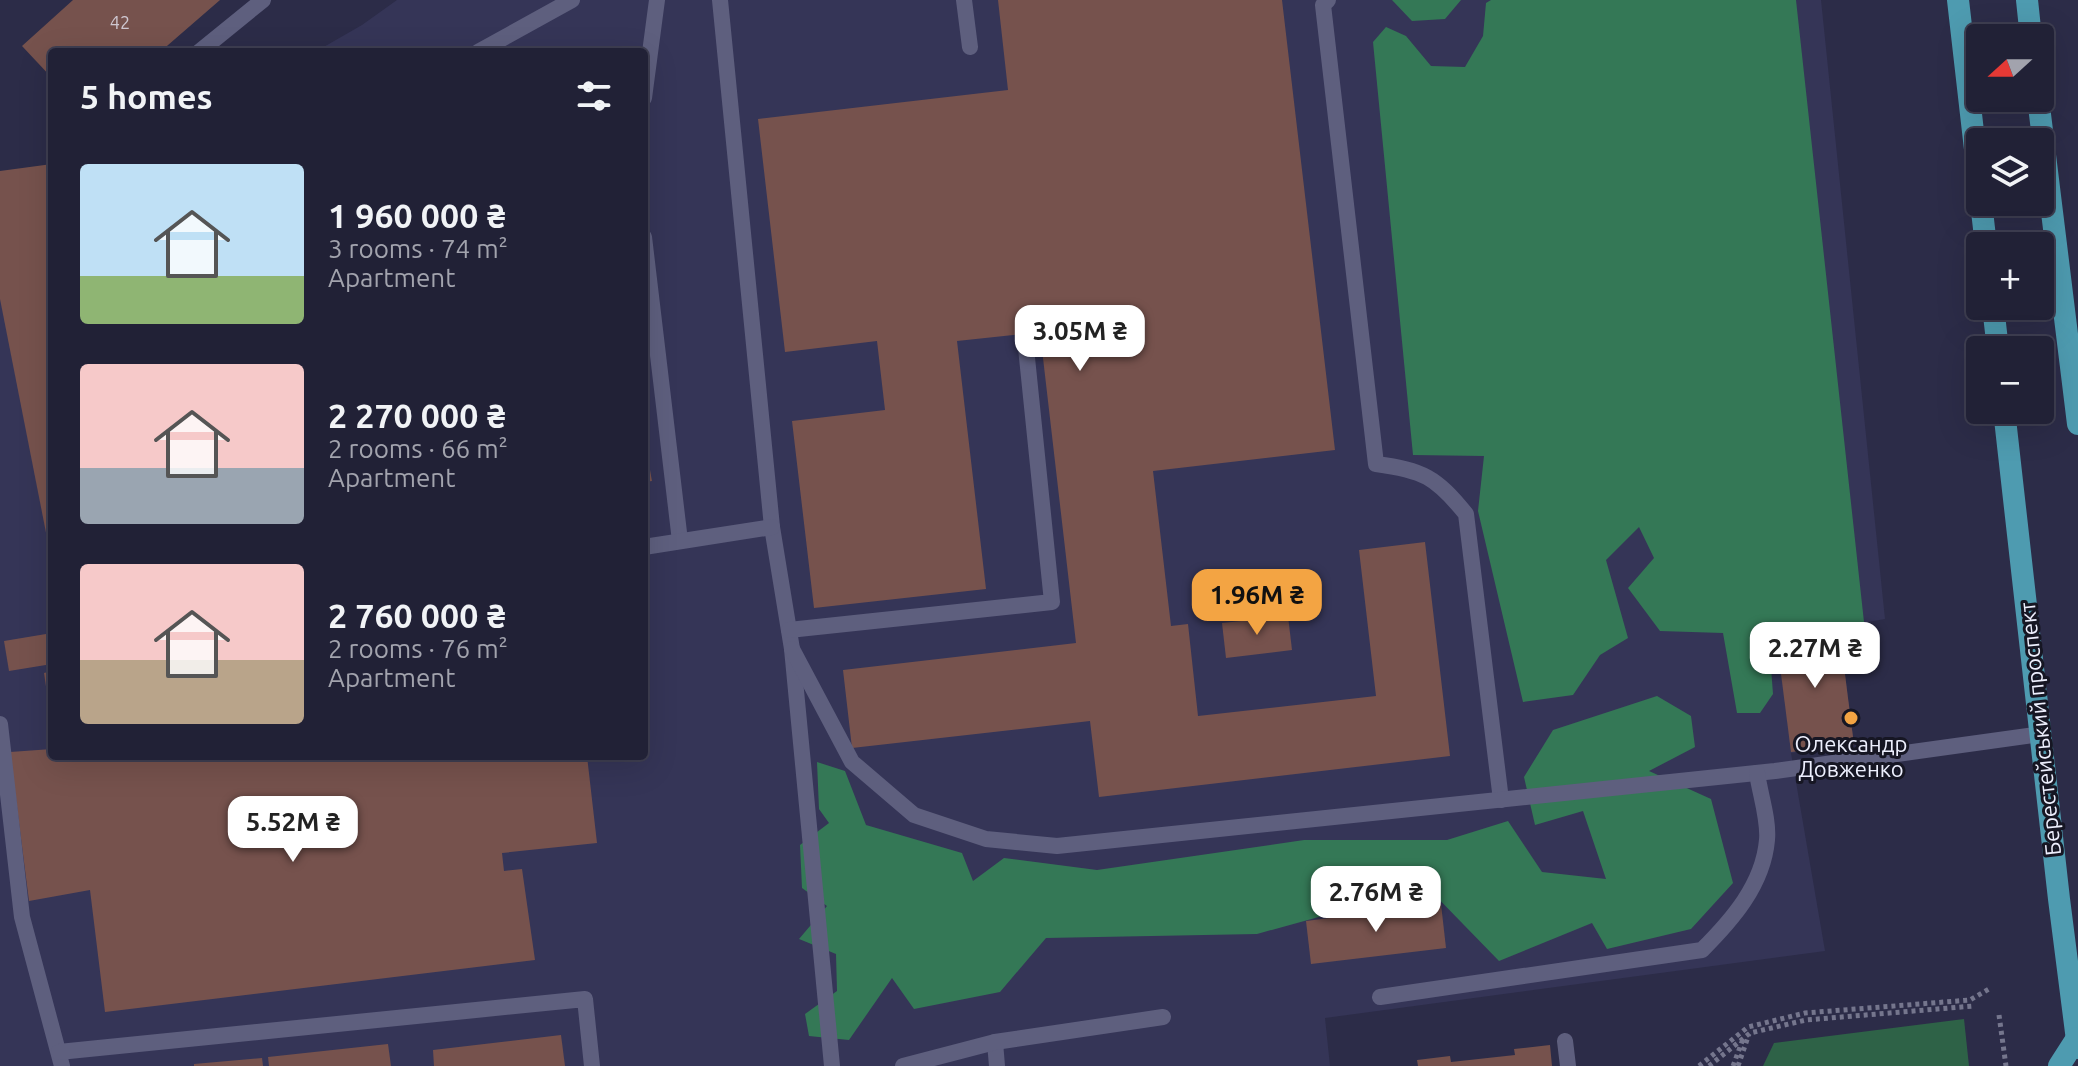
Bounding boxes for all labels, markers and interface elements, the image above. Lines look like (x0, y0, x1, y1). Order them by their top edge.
house number: 42 (110, 12, 130, 32)
north arrow (1966, 24, 2054, 112)
map controls (1966, 24, 2054, 424)
icon: filters (572, 74, 616, 118)
text: 5 homes (80, 77, 213, 115)
button: layers (1966, 128, 2054, 216)
icon: home (144, 196, 240, 292)
text: 1 960 000 ₴ (328, 196, 506, 234)
button: + (1966, 232, 2054, 320)
text: 3 rooms · 74 m² (328, 234, 508, 263)
text: Apartment (328, 263, 455, 292)
pin: 3.05M ₴ (1006, 305, 1154, 373)
text: 3.05M ₴ (1033, 316, 1127, 345)
button: − (1966, 336, 2054, 424)
icon: home (144, 396, 240, 492)
text: 2 270 000 ₴ (328, 396, 506, 434)
text: 2 rooms · 66 m² (328, 434, 508, 463)
text: Apartment (328, 463, 455, 492)
pin: 1.96M ₴ (1183, 569, 1331, 637)
text: 1.96M ₴ (1210, 580, 1304, 609)
icon: home (144, 596, 240, 692)
text: 2 760 000 ₴ (328, 596, 506, 634)
street label: Берестейський проспект (2014, 601, 2065, 857)
pin: 2.27M ₴ (1741, 622, 1889, 690)
text: 2.27M ₴ (1768, 633, 1862, 662)
text: 2 rooms · 76 m² (328, 634, 508, 663)
text: Apartment (328, 663, 455, 692)
marker: Олександр Довженко (1842, 709, 1860, 727)
place label: Олександр Довженко (1795, 731, 1907, 781)
pin: 5.52M ₴ (219, 796, 367, 864)
text: 5.52M ₴ (246, 807, 340, 836)
pin: 2.76M ₴ (1302, 866, 1450, 934)
text: 2.76M ₴ (1329, 877, 1423, 906)

